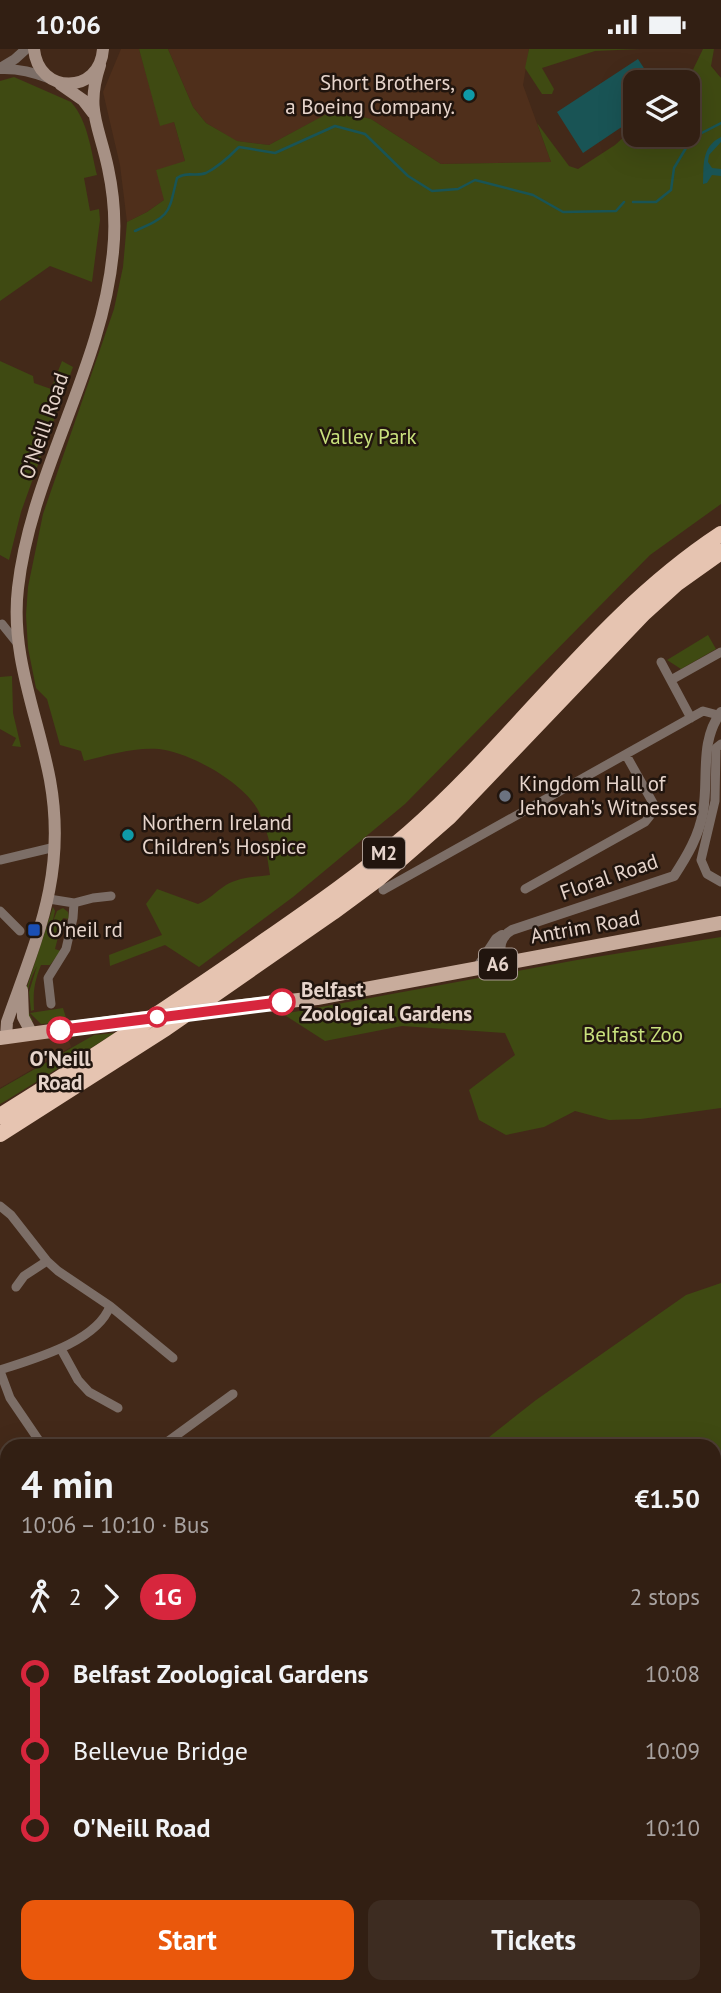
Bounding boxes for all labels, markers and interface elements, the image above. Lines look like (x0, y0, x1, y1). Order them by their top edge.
text: 10:06 (35, 8, 101, 41)
place label: Short Brothers, a Boeing Company. (285, 69, 455, 120)
map controls (623, 70, 700, 147)
button: layers (623, 70, 700, 147)
marker: Short Brothers, a Boeing Company. (461, 87, 477, 103)
street label: O'Neill Road (13, 369, 74, 483)
park label: Valley Park (318, 423, 417, 450)
place label: Kingdom Hall of Jehovah's Witnesses (518, 770, 697, 821)
marker: Kingdom Hall of Jehovah's Witnesses (497, 788, 513, 804)
place label: Northern Ireland Children's Hospice (142, 809, 306, 860)
marker: Northern Ireland Children's Hospice (120, 827, 136, 843)
road number: M2 (363, 838, 405, 869)
street label: Floral Road (556, 847, 661, 906)
street label: Antrim Road (528, 904, 642, 949)
place label: O'neil rd (48, 916, 123, 943)
marker: O'neil rd (26, 922, 42, 938)
road number: A6 (479, 949, 517, 980)
place label: Belfast Zoological Gardens (301, 976, 472, 1027)
marker: Belfast Zoological Gardens (269, 989, 295, 1015)
unlabelled marker (147, 1007, 167, 1027)
marker: O'Neill Road (47, 1017, 73, 1043)
park label: Belfast Zoo (583, 1021, 683, 1048)
place label: O'Neill Road (29, 1045, 91, 1096)
text: 4 min (21, 1459, 114, 1508)
text: €1.50 (635, 1482, 700, 1515)
text: 10:06 – 10:10 · Bus (21, 1510, 209, 1539)
icon: walk (21, 1578, 59, 1616)
icon: forward (92, 1578, 130, 1616)
text: 1G (154, 1581, 182, 1612)
text: 2 (69, 1582, 82, 1611)
text: 2 stops (630, 1582, 700, 1611)
text: Belfast Zoological Gardens (73, 1657, 369, 1690)
text: 10:08 (645, 1659, 700, 1688)
text: Bellevue Bridge (73, 1734, 248, 1767)
text: 10:09 (645, 1736, 700, 1765)
text: O'Neill Road (73, 1811, 210, 1844)
text: 10:10 (645, 1813, 700, 1842)
button: Start (21, 1900, 354, 1980)
button: Tickets (368, 1900, 700, 1980)

